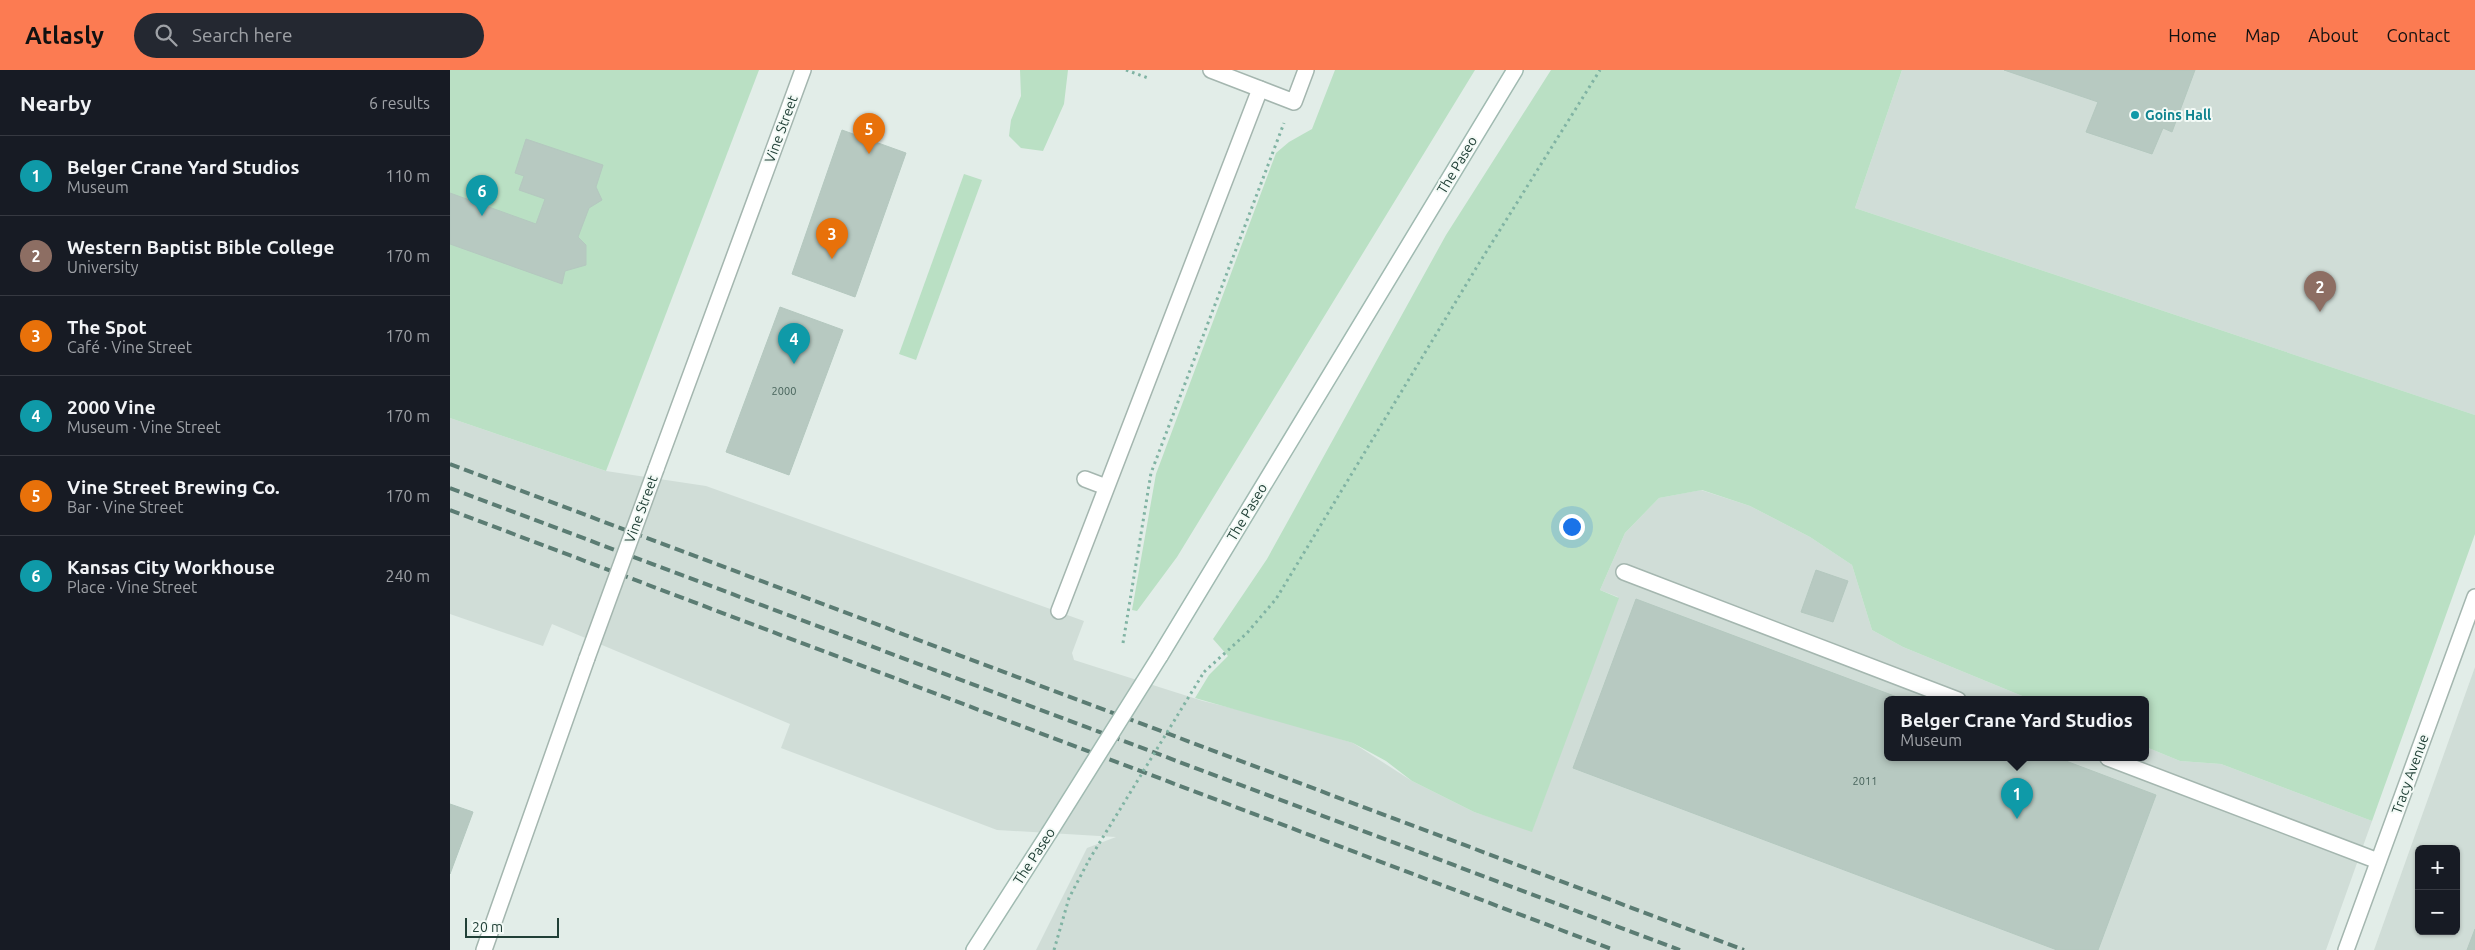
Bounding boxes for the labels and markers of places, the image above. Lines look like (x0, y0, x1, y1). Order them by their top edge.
place label: Goins Hall (2145, 107, 2211, 123)
marker: Goins Hall (2129, 109, 2141, 121)
pin: 5 (853, 113, 885, 154)
pin: 6 (466, 175, 498, 216)
pin: 3 (816, 218, 848, 259)
pin: 2 (2304, 271, 2336, 312)
pin: 4 (778, 323, 810, 364)
pin: 1 (2001, 778, 2033, 819)

